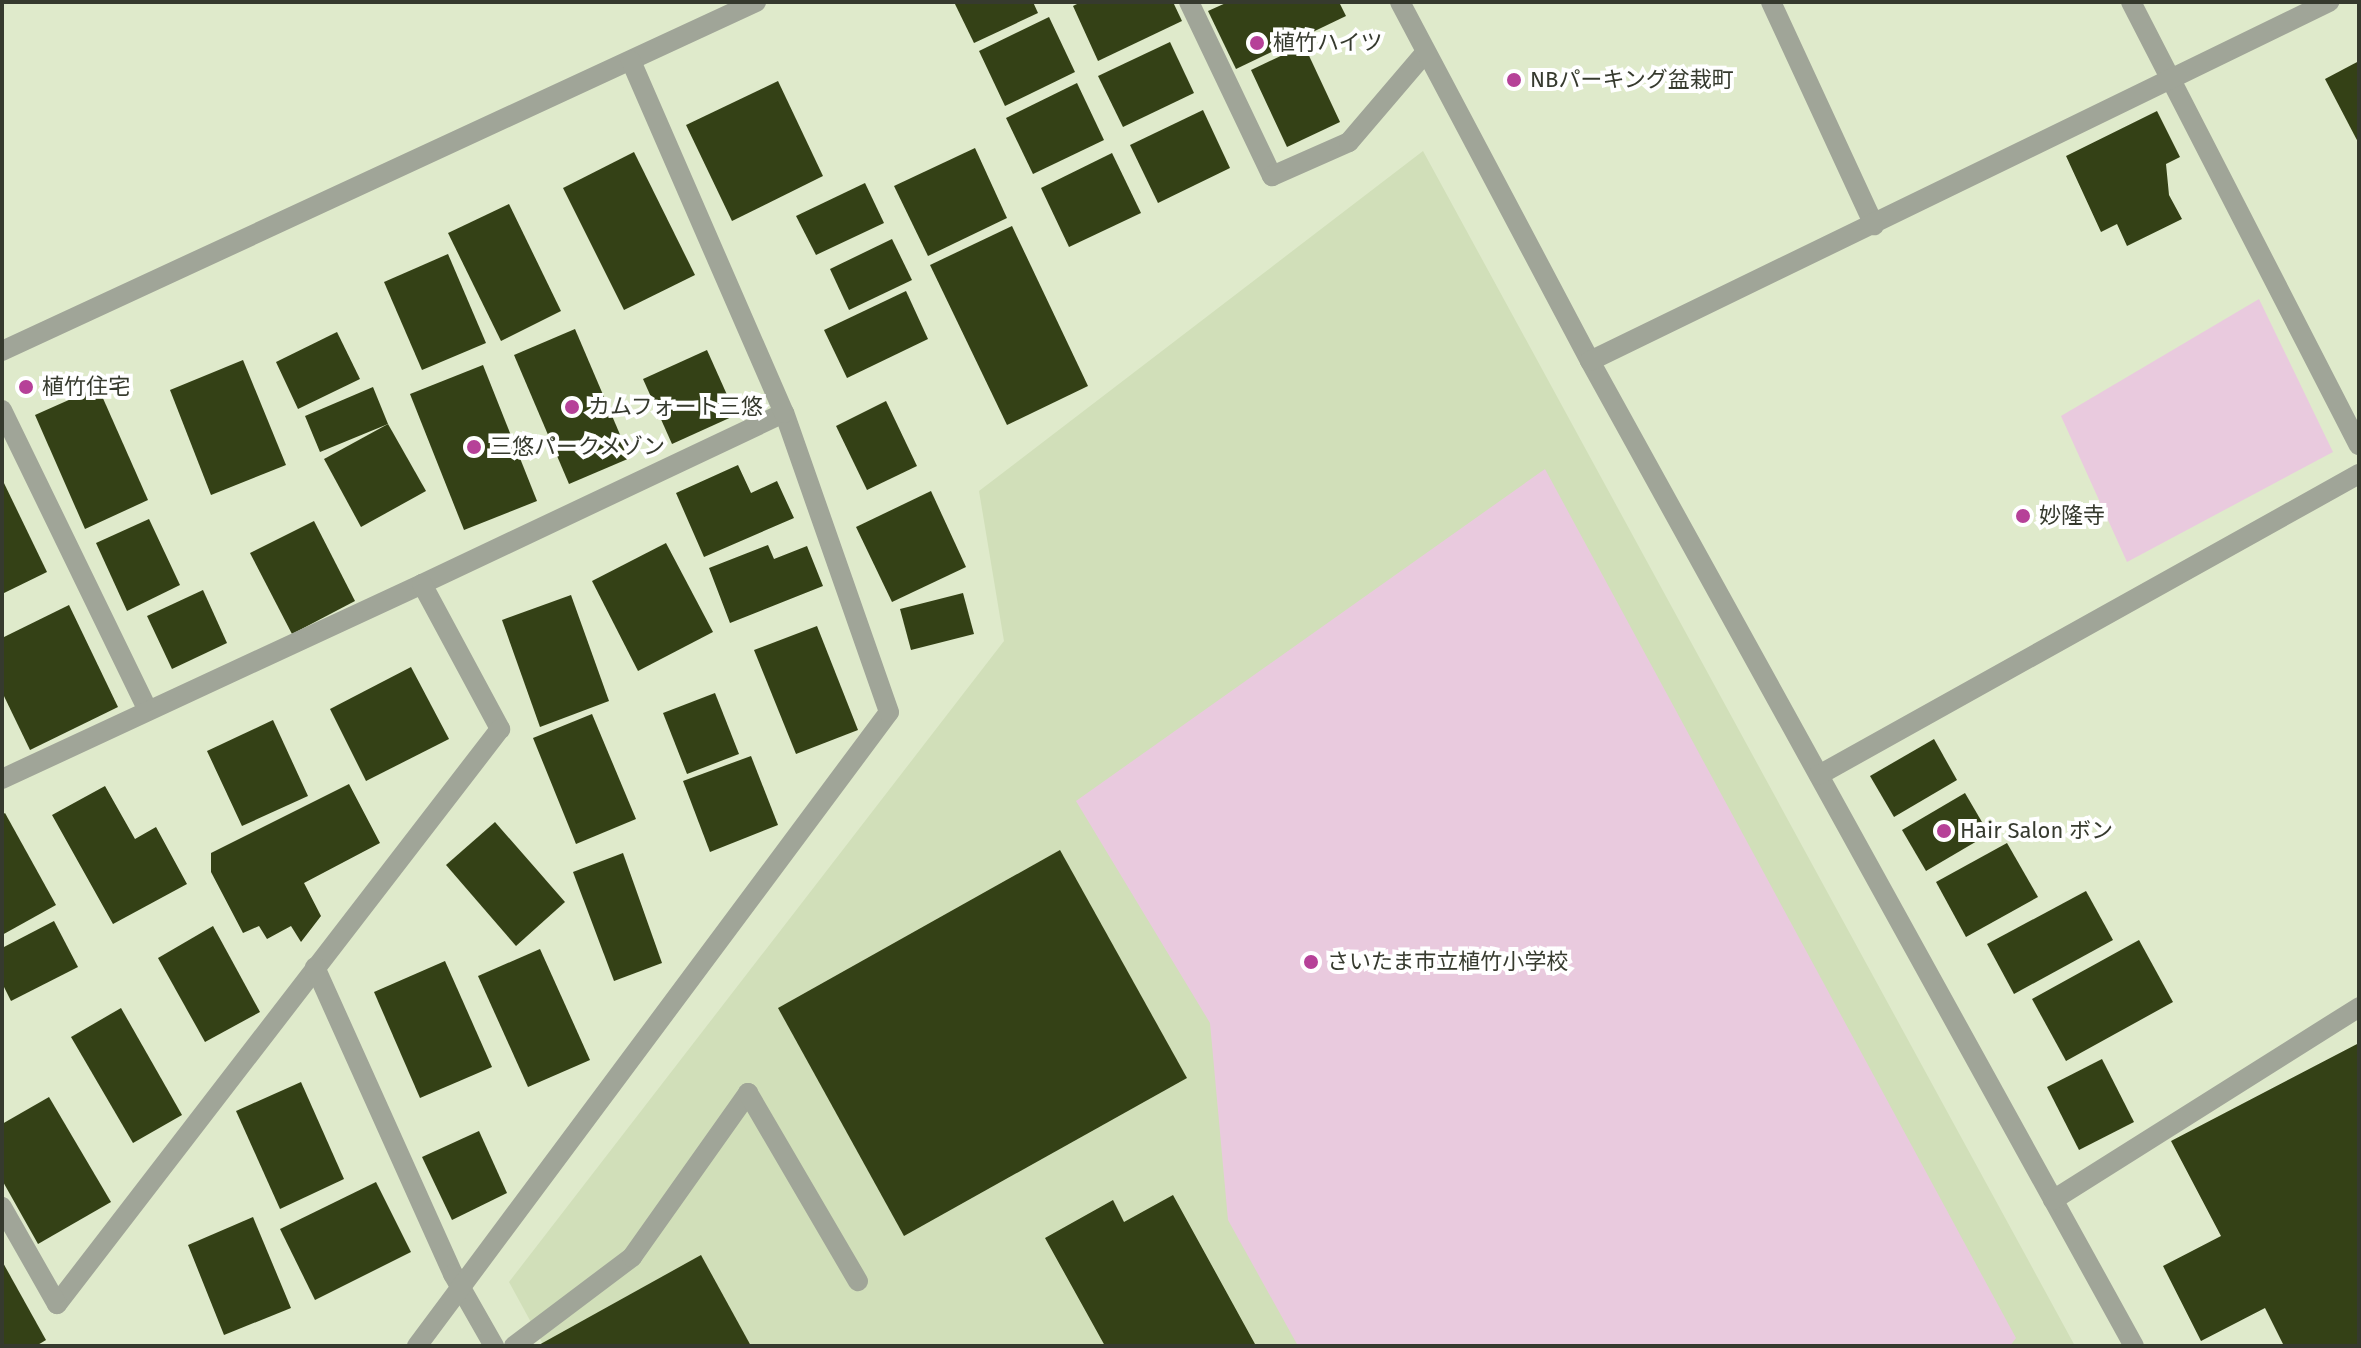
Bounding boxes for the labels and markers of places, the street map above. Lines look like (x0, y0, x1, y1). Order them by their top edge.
place label: 植竹ハイツ (1273, 30, 1383, 56)
marker: 植竹ハイツ (1248, 34, 1266, 52)
place label: NBパーキング盆栽町 (1530, 67, 1734, 93)
marker: NBパーキング盆栽町 (1505, 71, 1523, 89)
place label: 植竹住宅 (42, 374, 130, 400)
marker: 植竹住宅 (17, 378, 35, 396)
place label: カムフォート三悠 (588, 394, 764, 420)
marker: カムフォート三悠 (563, 398, 581, 416)
place label: 三悠パークメゾン (490, 434, 666, 460)
marker: 三悠パークメゾン (465, 438, 483, 456)
place label: 妙隆寺 (2039, 503, 2105, 529)
marker: 妙隆寺 (2014, 507, 2032, 525)
place label: Hair Salon ボン (1960, 818, 2113, 844)
marker: Hair Salon ボン (1935, 822, 1953, 840)
place label: さいたま市立植竹小学校 (1327, 949, 1569, 975)
marker: さいたま市立植竹小学校 (1302, 953, 1320, 971)

